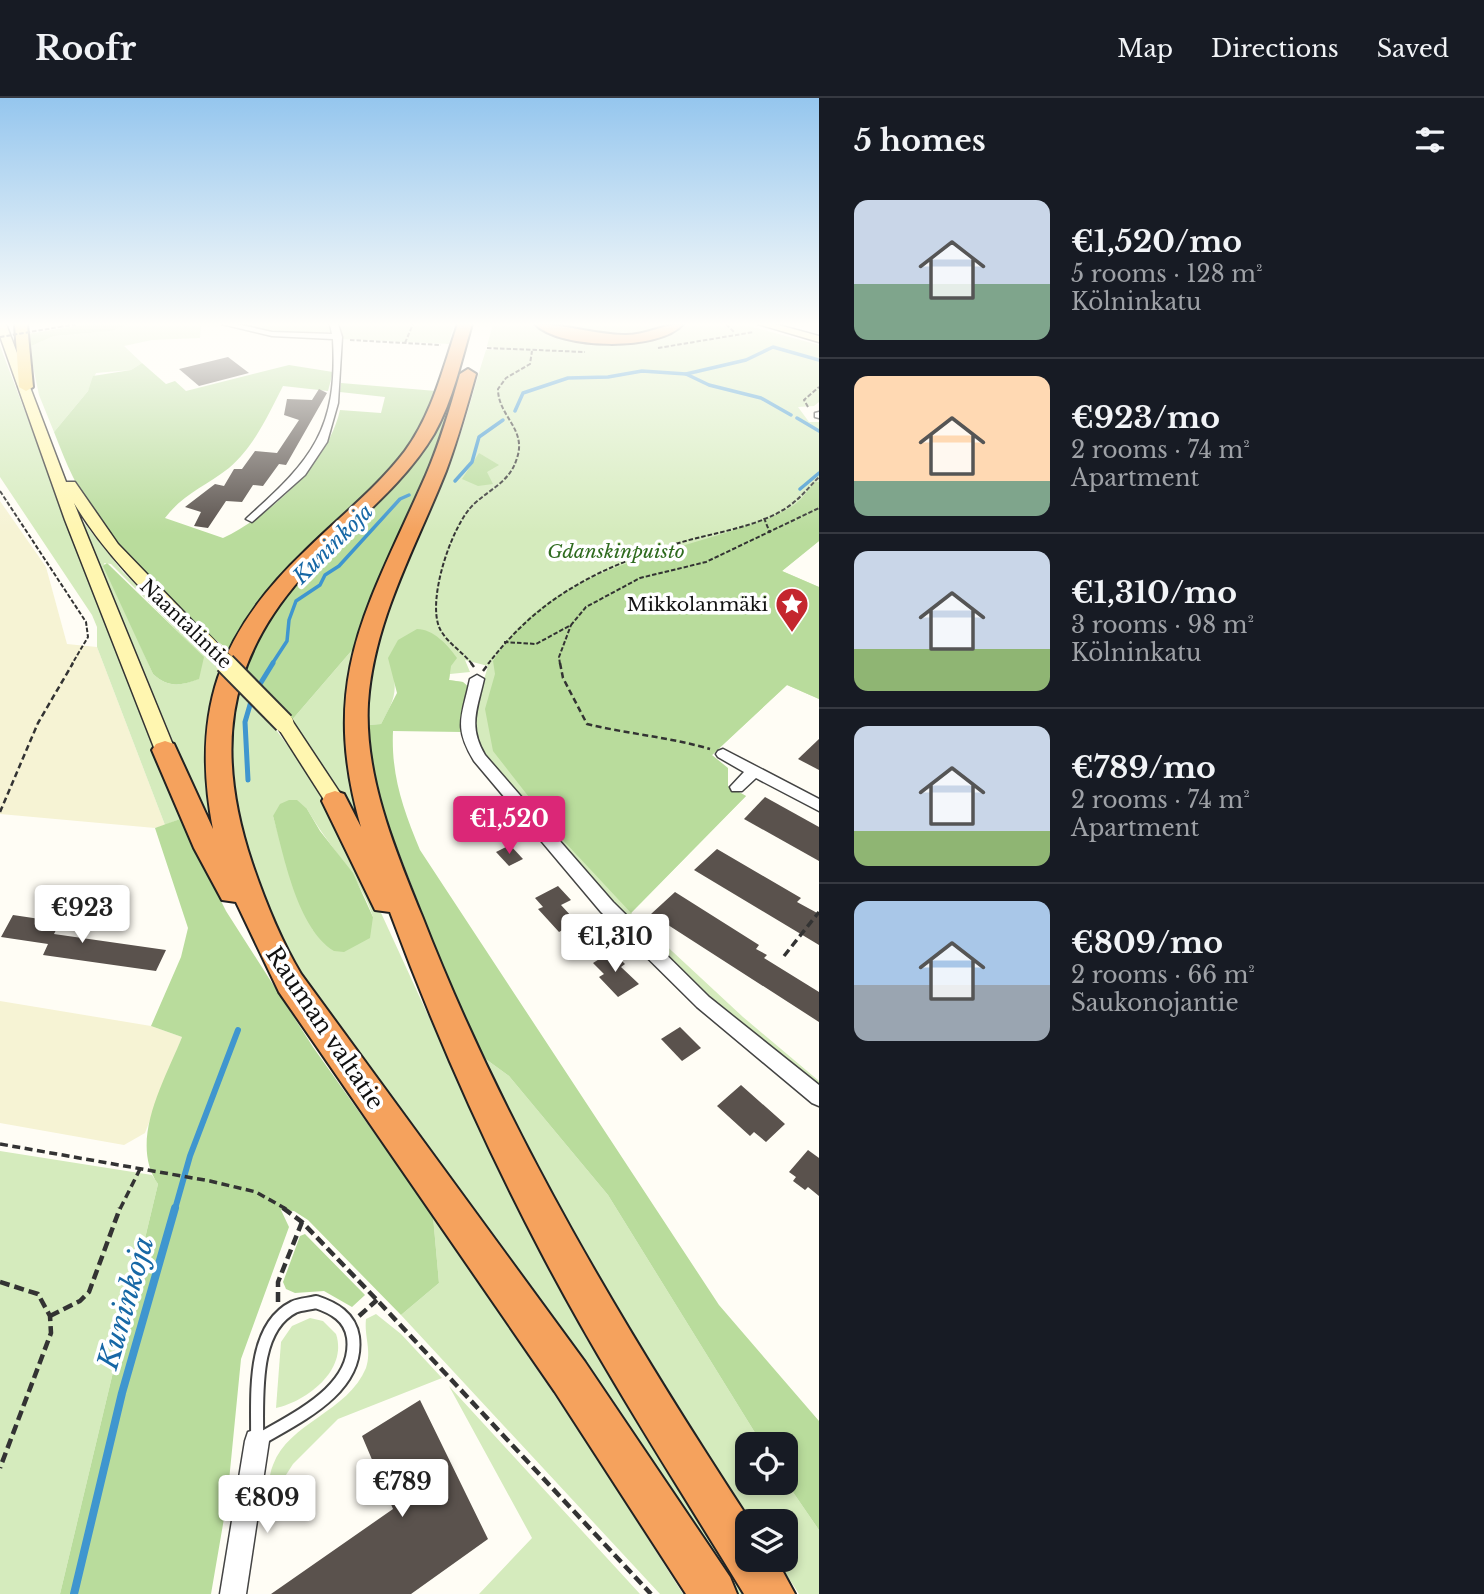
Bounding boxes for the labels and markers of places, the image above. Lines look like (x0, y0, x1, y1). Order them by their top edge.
place icon: Mikkolanmäki (773, 585, 811, 634)
place label: Mikkolanmäki (627, 593, 769, 616)
pin: €1,520 (452, 796, 566, 856)
pin: €923 (41, 886, 123, 945)
pin: €1,310 (558, 914, 672, 974)
pin: €789 (361, 1460, 443, 1519)
pin: €809 (226, 1476, 308, 1535)

